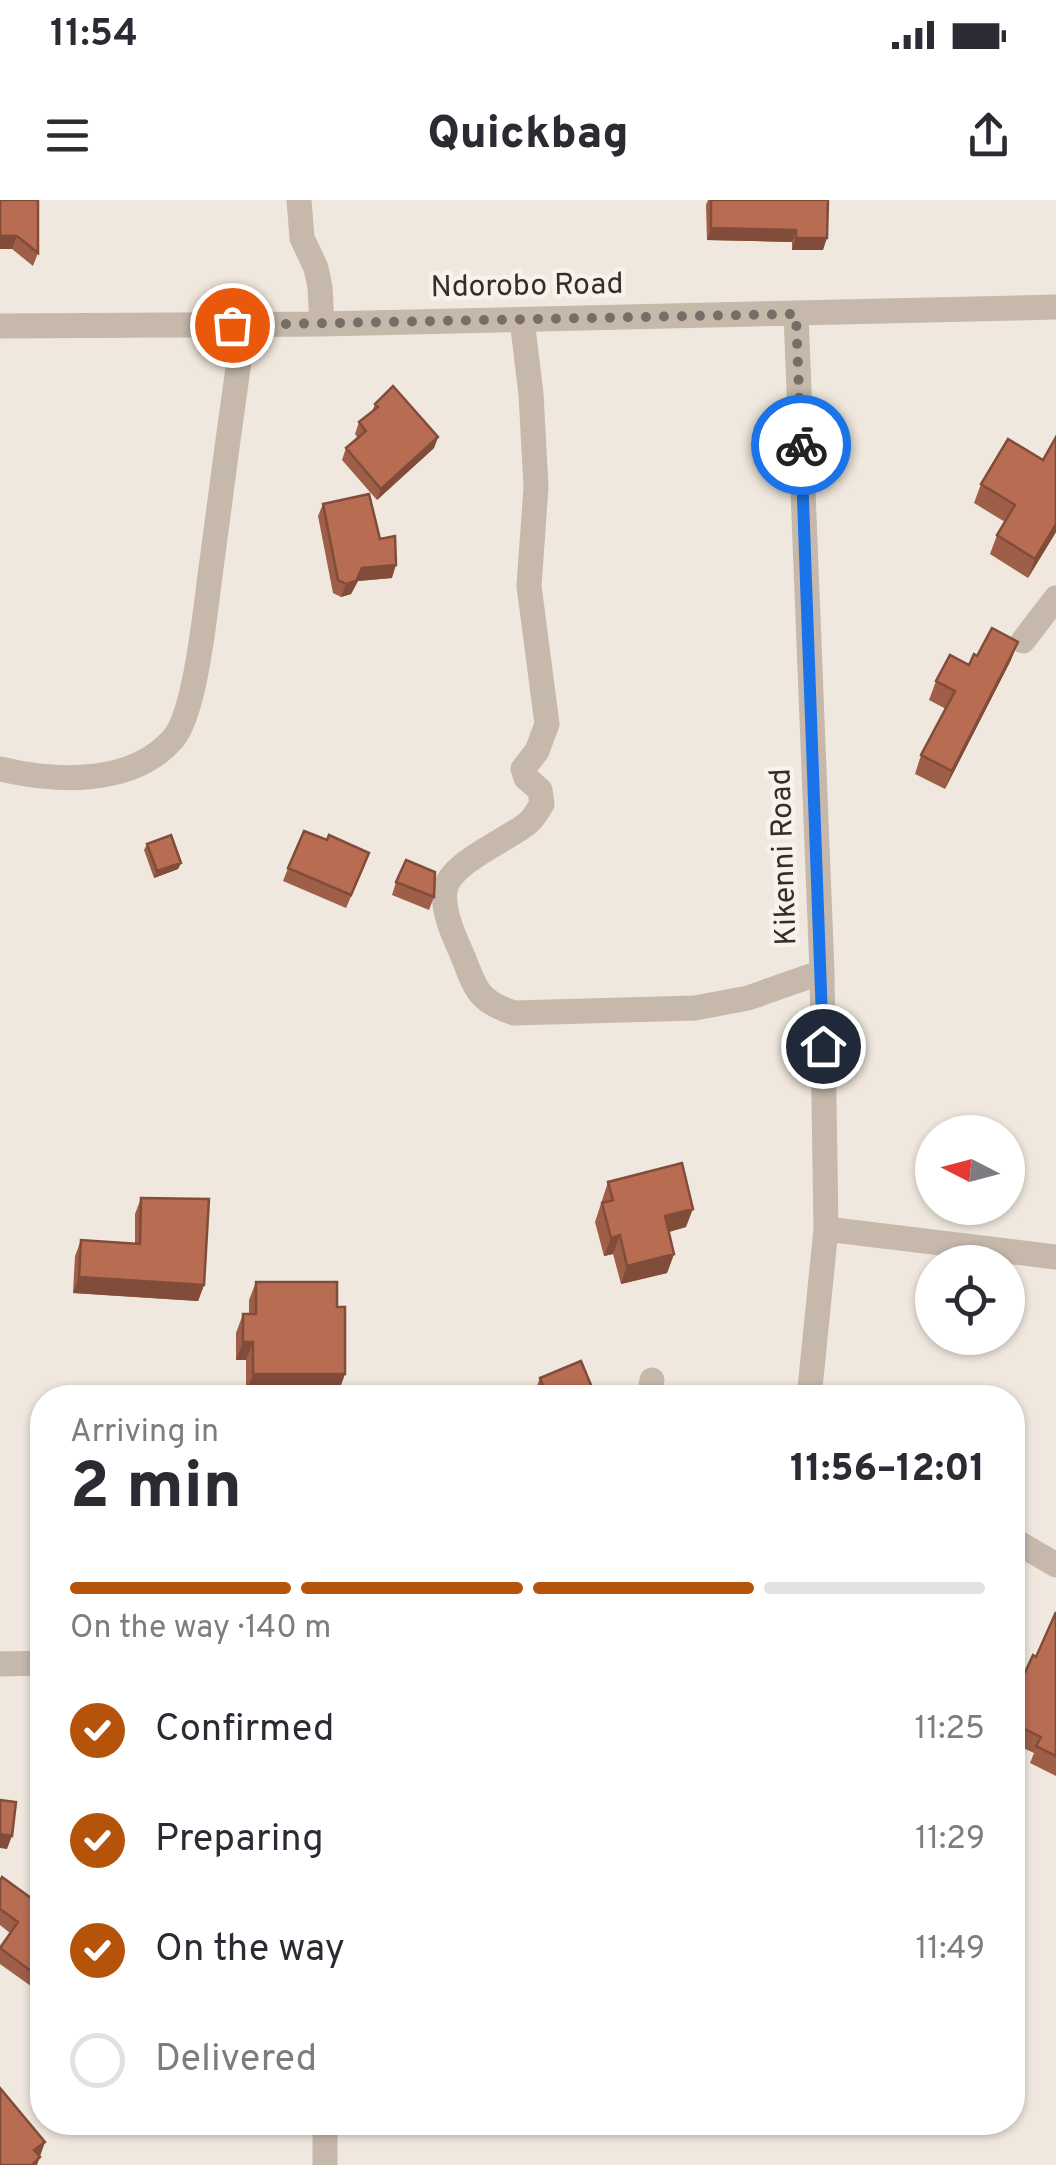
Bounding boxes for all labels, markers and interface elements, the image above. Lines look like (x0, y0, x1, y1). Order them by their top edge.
text: 11:54 (50, 11, 138, 60)
text: Quickbag (427, 107, 629, 164)
icon: menu (40, 108, 95, 163)
icon: share (961, 108, 1016, 163)
street label: Ndorobo Road (430, 267, 624, 307)
pin (190, 283, 275, 368)
icon: bag (205, 298, 260, 353)
courier (751, 395, 851, 495)
icon: bike (774, 418, 829, 473)
street label: Kikenni Road (763, 768, 807, 946)
pin (781, 1004, 866, 1089)
icon: home (796, 1019, 851, 1074)
north arrow (915, 1115, 1025, 1225)
map controls (915, 1115, 1025, 1355)
button: locate (915, 1245, 1025, 1355)
text: Arriving in (70, 1413, 219, 1453)
text: 11:56–12:01 (790, 1446, 985, 1495)
text: 2 min (70, 1449, 242, 1531)
text: On the way · 140 m (70, 1609, 331, 1649)
icon: check (70, 1703, 125, 1758)
text: Confirmed (155, 1706, 334, 1755)
text: 11:25 (914, 1710, 985, 1750)
icon: check (70, 1813, 125, 1868)
text: Preparing (155, 1816, 324, 1865)
text: 11:29 (915, 1820, 985, 1860)
icon: check (70, 1923, 125, 1978)
text: On the way (155, 1926, 345, 1975)
text: 11:49 (915, 1930, 985, 1970)
text: Delivered (155, 2036, 317, 2085)

